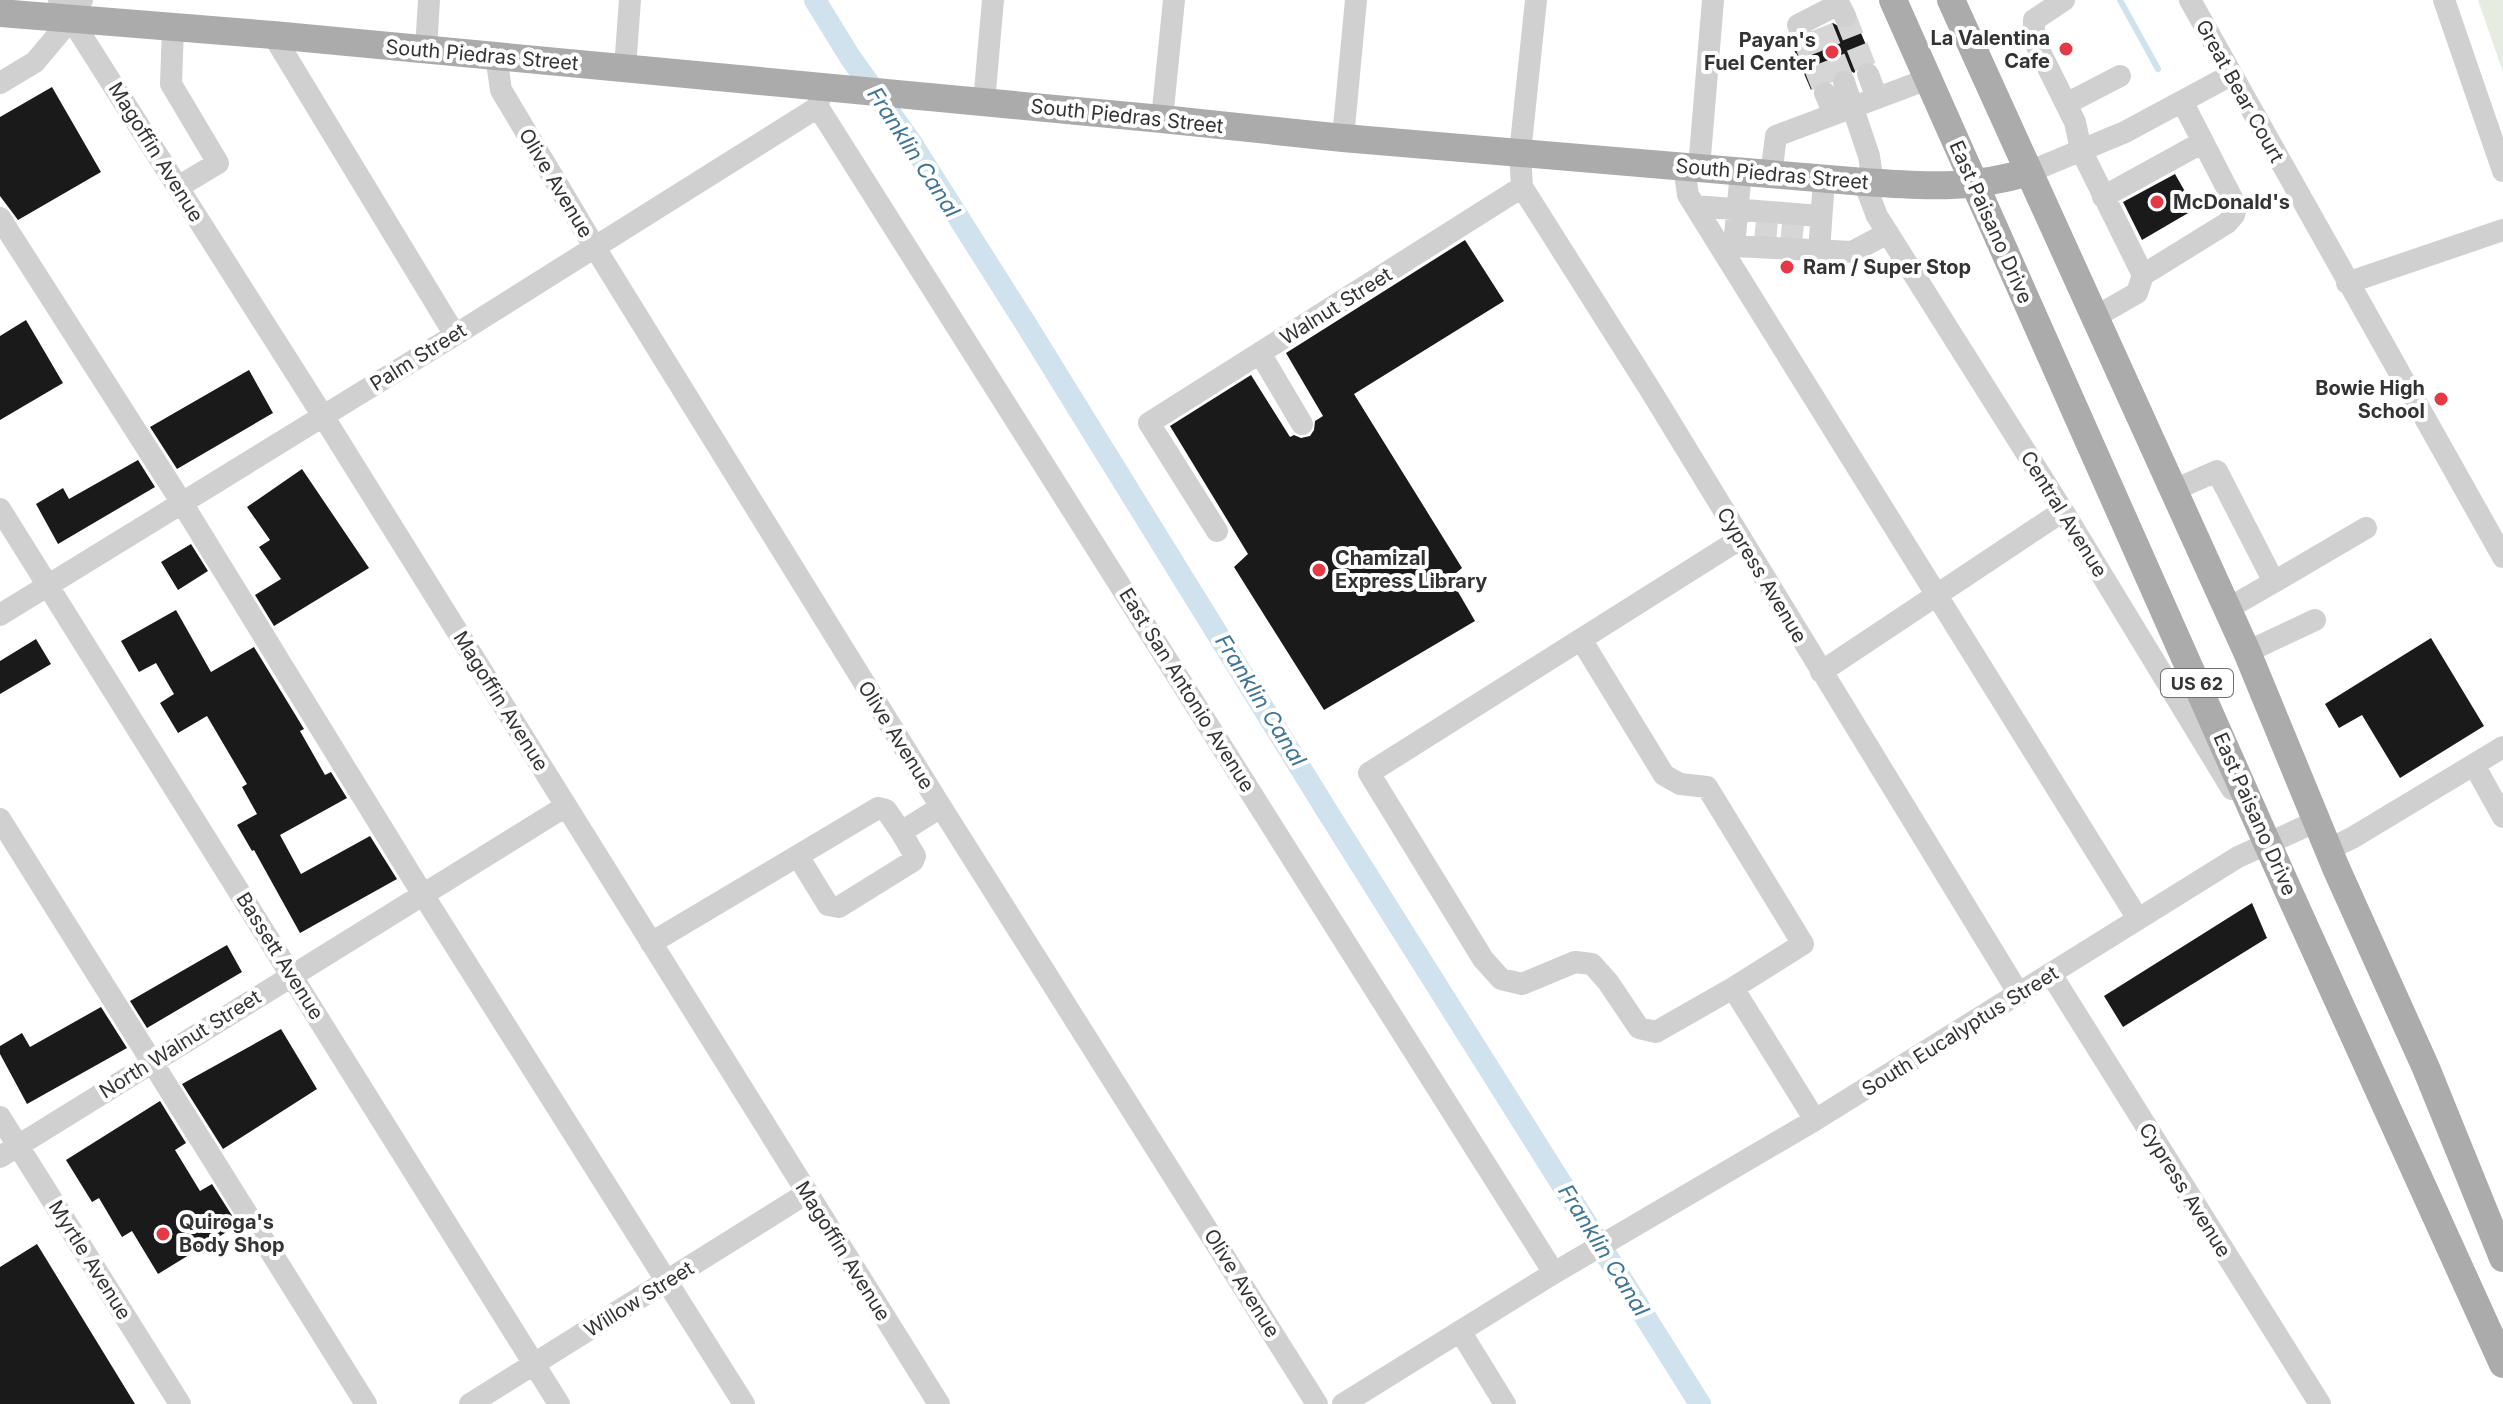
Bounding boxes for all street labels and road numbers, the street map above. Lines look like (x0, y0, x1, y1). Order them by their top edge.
street label: Great Bear Court (2191, 15, 2289, 167)
street label: South Piedras Street (385, 35, 580, 75)
street label: Magoffin Avenue (103, 78, 209, 226)
street label: South Piedras Street (1030, 94, 1225, 138)
street label: Olive Avenue (514, 124, 598, 242)
street label: East Paisano Drive (1944, 137, 2038, 307)
street label: South Piedras Street (1675, 154, 1870, 194)
street label: Walnut Street (1276, 262, 1397, 350)
street label: Palm Street (366, 318, 471, 396)
street label: Central Avenue (2016, 447, 2112, 581)
street label: Cypress Avenue (1712, 503, 1812, 647)
street label: East San Antonio Avenue (1114, 584, 1260, 796)
street label: Magoffin Avenue (448, 627, 554, 775)
road number: US 62 (2161, 669, 2233, 697)
street label: Olive Avenue (853, 676, 939, 794)
street label: East Paisano Drive (2208, 729, 2302, 899)
street label: Bassett Avenue (231, 888, 329, 1024)
street label: South Eucalyptus Street (1857, 961, 2063, 1101)
street label: North Walnut Street (95, 984, 266, 1103)
street label: Cypress Avenue (2134, 1118, 2236, 1262)
street label: Magoffin Avenue (790, 1177, 896, 1325)
street label: Myrtle Avenue (44, 1196, 136, 1324)
street label: Olive Avenue (1199, 1224, 1285, 1342)
street label: Willow Street (580, 1256, 698, 1342)

